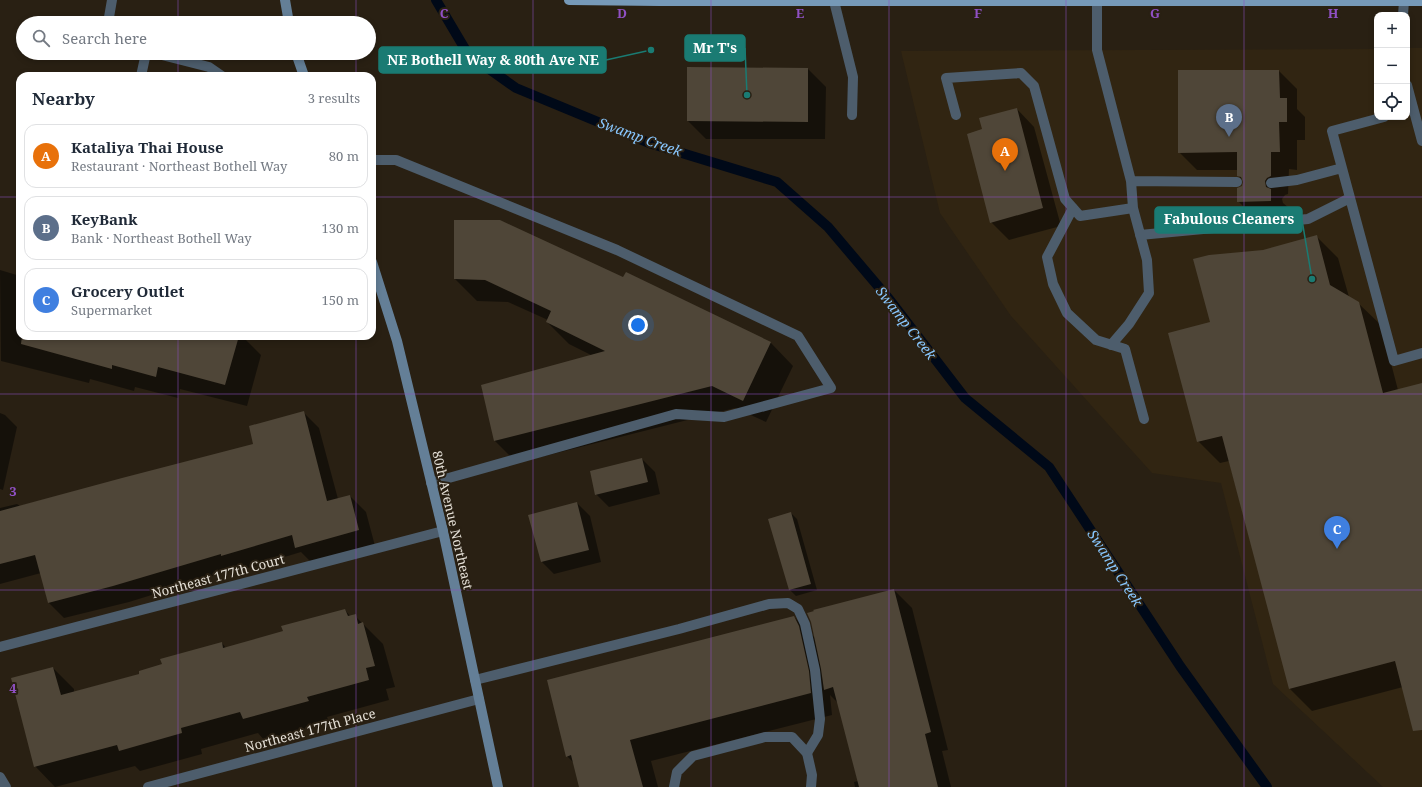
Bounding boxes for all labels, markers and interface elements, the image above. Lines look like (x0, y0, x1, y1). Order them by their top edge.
text: C (440, 4, 449, 22)
text: D (617, 4, 627, 22)
text: E (796, 4, 805, 22)
text: F (974, 4, 982, 22)
text: G (1150, 4, 1160, 22)
text: H (1328, 4, 1339, 22)
map controls (1374, 12, 1410, 120)
button: + (1374, 12, 1410, 48)
search box (16, 16, 376, 60)
icon: search (30, 27, 52, 49)
text: Search here (62, 28, 147, 48)
callout: Mr T's (685, 35, 745, 61)
text: Mr T's (693, 38, 737, 57)
callout: NE Bothell Way & 80th Ave NE (379, 47, 606, 73)
button: − (1374, 48, 1410, 84)
text: NE Bothell Way & 80th Ave NE (387, 50, 599, 69)
button: locate (1374, 84, 1410, 120)
text: Nearby (32, 87, 95, 110)
text: 3 results (308, 89, 360, 107)
pin: B (1216, 104, 1242, 137)
water label: Swamp Creek (596, 113, 686, 161)
text: Kataliya Thai House (71, 137, 224, 157)
pin: A (992, 138, 1018, 171)
text: A (41, 147, 51, 165)
text: 80 m (329, 147, 359, 165)
text: Restaurant · Northeast Bothell Way (71, 157, 287, 175)
callout: Fabulous Cleaners (1155, 207, 1302, 233)
text: KeyBank (71, 209, 138, 229)
text: Fabulous Cleaners (1164, 209, 1294, 228)
text: B (42, 219, 50, 237)
text: 130 m (322, 219, 359, 237)
text: Bank · Northeast Bothell Way (71, 229, 252, 247)
text: Grocery Outlet (71, 281, 184, 301)
water label: Swamp Creek (872, 282, 942, 364)
text: C (42, 291, 50, 309)
text: 150 m (322, 291, 359, 309)
text: Supermarket (71, 301, 152, 319)
your location (628, 315, 648, 335)
street label: 80th Avenue Northeast (428, 449, 478, 591)
text: 3 (9, 482, 17, 500)
pin: C (1324, 516, 1350, 549)
water label: Swamp Creek (1083, 526, 1148, 611)
street label: Northeast 177th Court (150, 549, 287, 602)
text: 4 (9, 679, 17, 697)
street label: Northeast 177th Place (242, 704, 378, 756)

